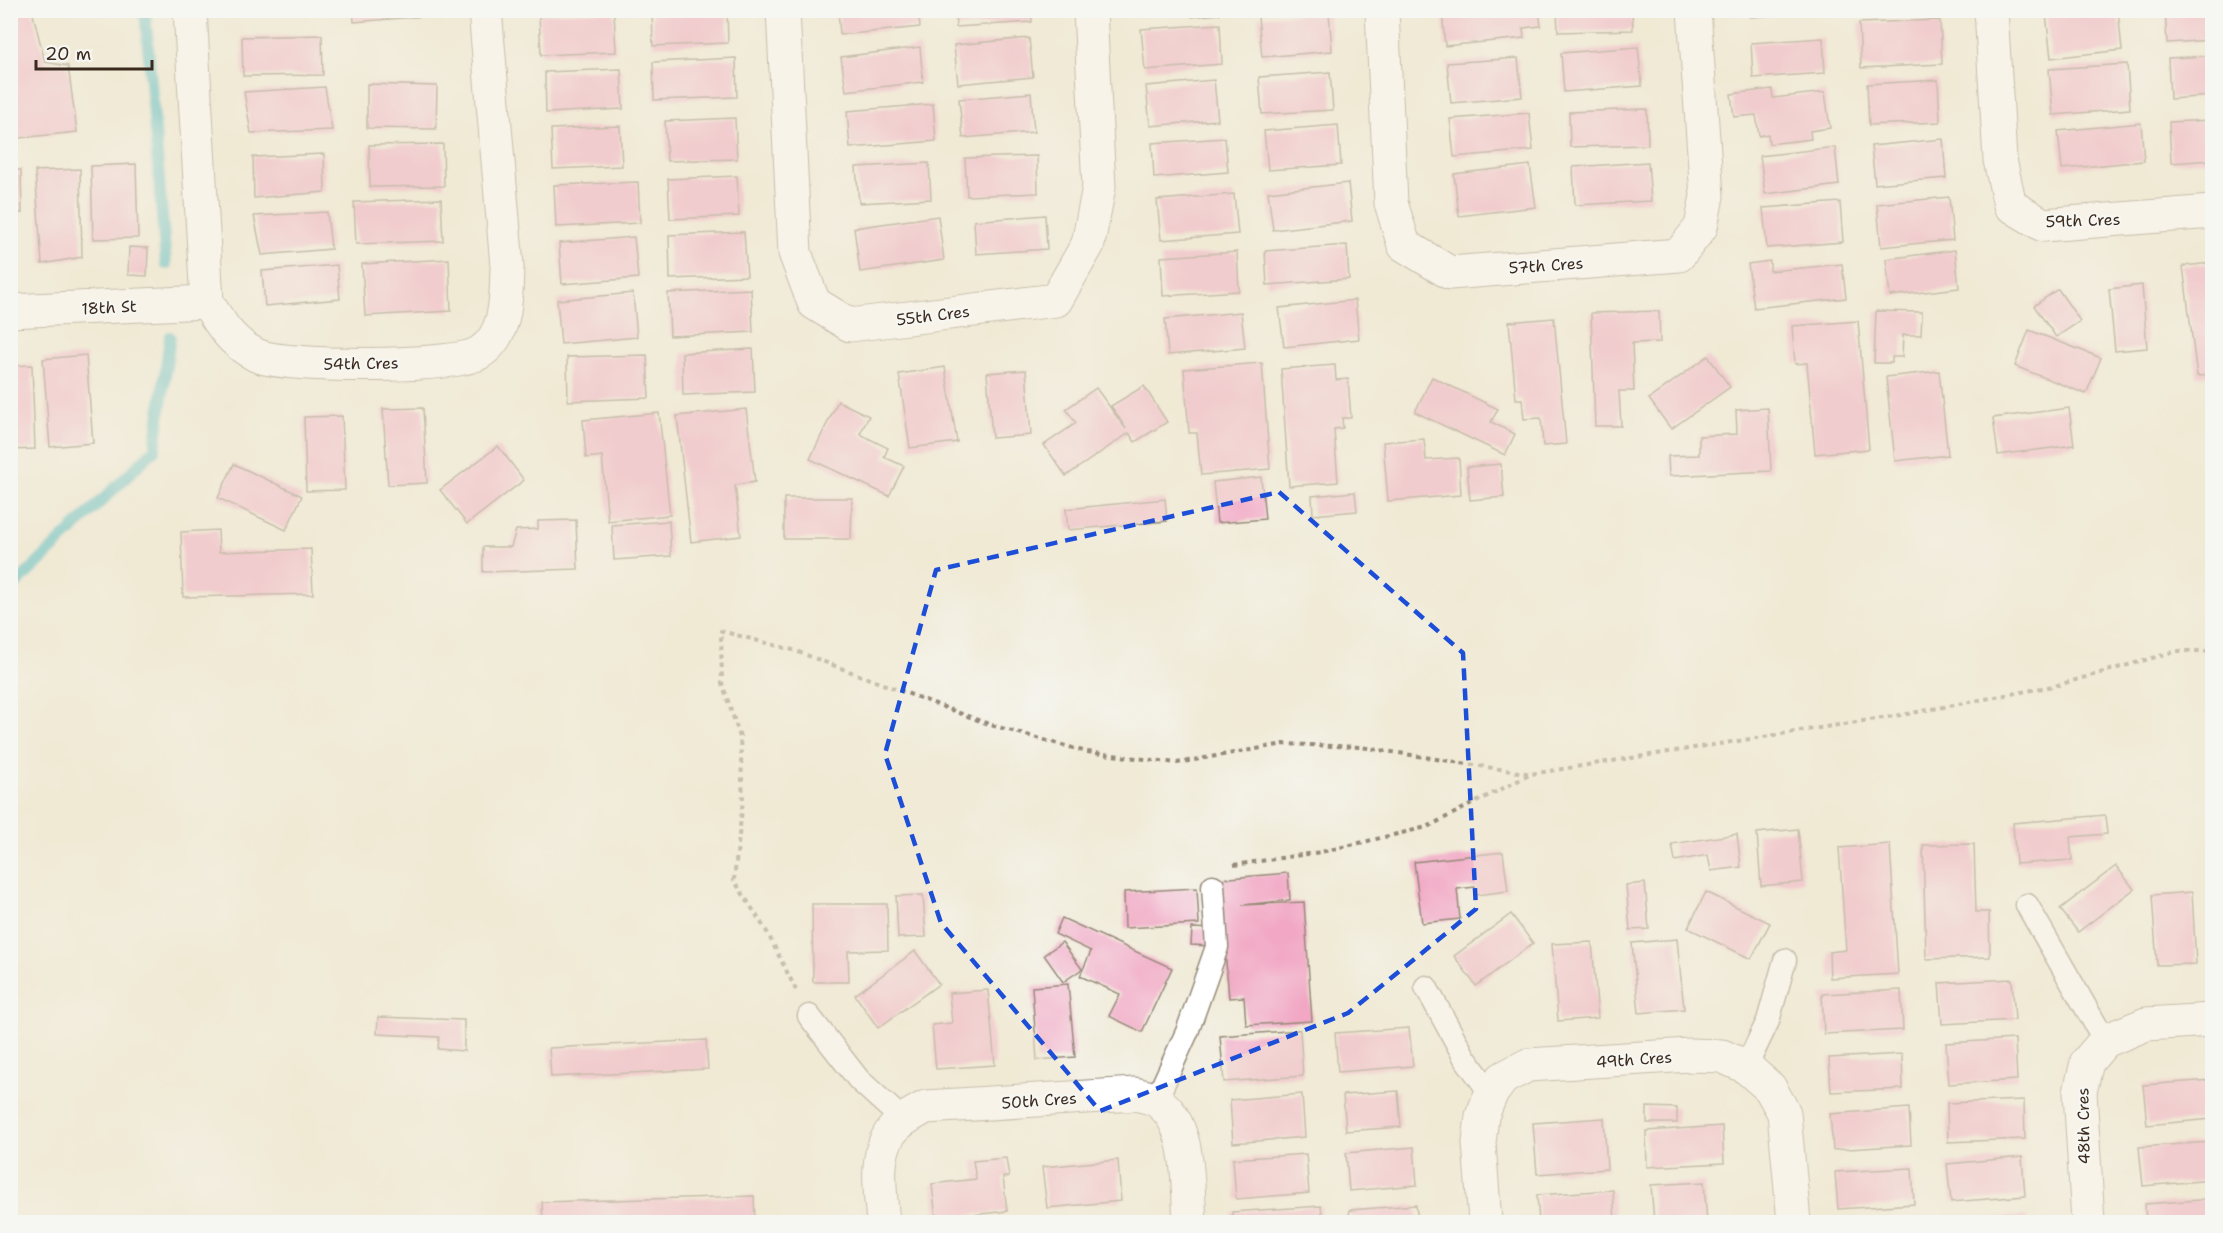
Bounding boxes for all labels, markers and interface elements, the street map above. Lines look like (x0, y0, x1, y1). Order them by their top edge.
scale bar (36, 33, 152, 71)
text: 20 m (45, 42, 91, 66)
street label: 59th Cres (2045, 209, 2121, 232)
street label: 57th Cres (1508, 252, 1584, 279)
street label: 18th St (81, 296, 137, 319)
street label: 55th Cres (895, 301, 971, 330)
street label: 54th Cres (323, 352, 399, 375)
street label: 49th Cres (1595, 1046, 1673, 1073)
street label: 50th Cres (1001, 1087, 1078, 1114)
street label: 48th Cres (2072, 1087, 2095, 1164)

